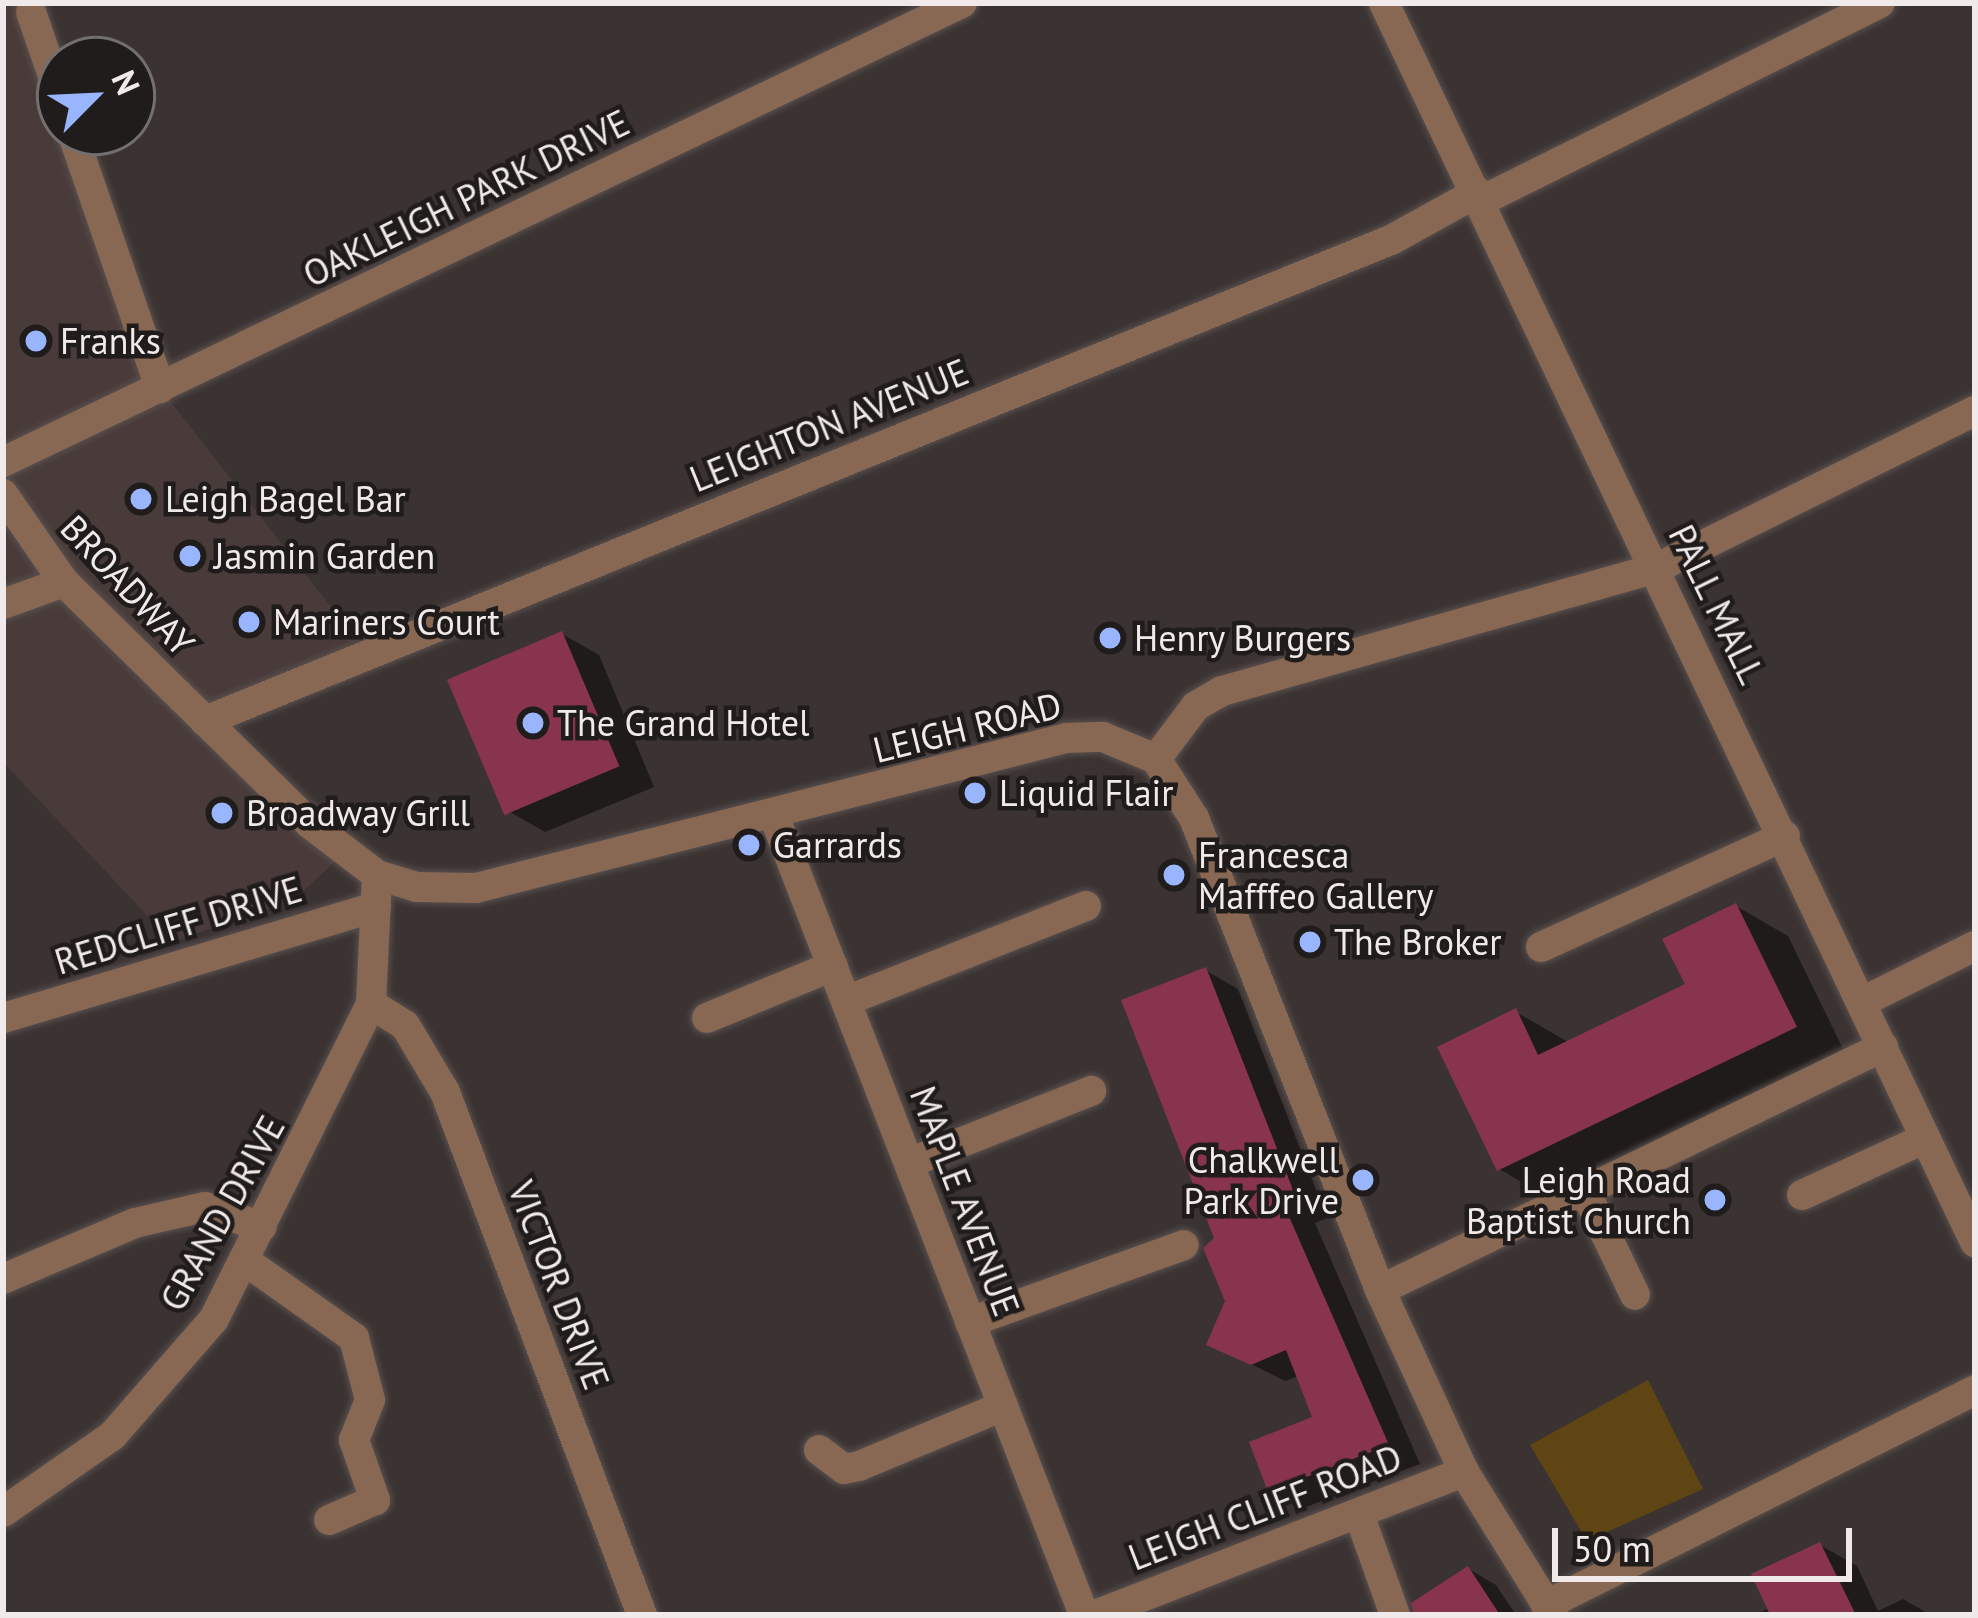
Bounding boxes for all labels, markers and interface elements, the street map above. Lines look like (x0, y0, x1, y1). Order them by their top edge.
north arrow (36, 36, 156, 156)
text: N (103, 64, 151, 101)
street label: OAKLEIGH PARK DRIVE (296, 100, 636, 296)
place label: Franks (60, 319, 161, 363)
marker: Franks (23, 328, 49, 354)
street label: LEIGHTON AVENUE (683, 349, 975, 501)
place label: Leigh Bagel Bar (165, 477, 406, 521)
marker: Leigh Bagel Bar (128, 486, 154, 512)
street label: BROADWAY (52, 506, 204, 664)
street label: PALL MALL (1660, 517, 1774, 691)
place label: Jasmin Garden (214, 534, 435, 578)
marker: Jasmin Garden (177, 543, 203, 569)
place label: Mariners Court (273, 600, 500, 644)
marker: Mariners Court (236, 609, 262, 635)
place label: Henry Burgers (1134, 616, 1352, 660)
marker: Henry Burgers (1097, 625, 1123, 651)
street label: LEIGH ROAD (868, 683, 1066, 771)
place label: The Grand Hotel (557, 701, 809, 745)
marker: The Grand Hotel (520, 710, 546, 736)
place label: Liquid Flair (999, 771, 1173, 815)
marker: Liquid Flair (962, 780, 988, 806)
place label: Broadway Grill (246, 791, 471, 835)
marker: Broadway Grill (209, 800, 235, 826)
place label: Garrards (773, 823, 902, 867)
marker: Garrards (736, 832, 762, 858)
place label: Francesca Mafffeo Gallery (1198, 832, 1433, 917)
marker: Francesca Mafffeo Gallery (1161, 862, 1187, 888)
street label: REDCLIFF DRIVE (49, 867, 307, 983)
place label: The Broker (1334, 920, 1501, 964)
marker: The Broker (1297, 929, 1323, 955)
street label: MAPLE AVENUE (901, 1080, 1029, 1322)
street label: GRAND DRIVE (151, 1108, 293, 1318)
place label: Chalkwell Park Drive (1183, 1137, 1339, 1222)
place label: Leigh Road Baptist Church (1466, 1157, 1691, 1242)
marker: Chalkwell Park Drive (1350, 1167, 1376, 1193)
street label: VICTOR DRIVE (499, 1175, 619, 1395)
marker: Leigh Road Baptist Church (1702, 1187, 1728, 1213)
street label: LEIGH CLIFF ROAD (1122, 1435, 1408, 1579)
scale bar (1558, 1504, 1858, 1578)
text: 50 m (1573, 1525, 1651, 1572)

